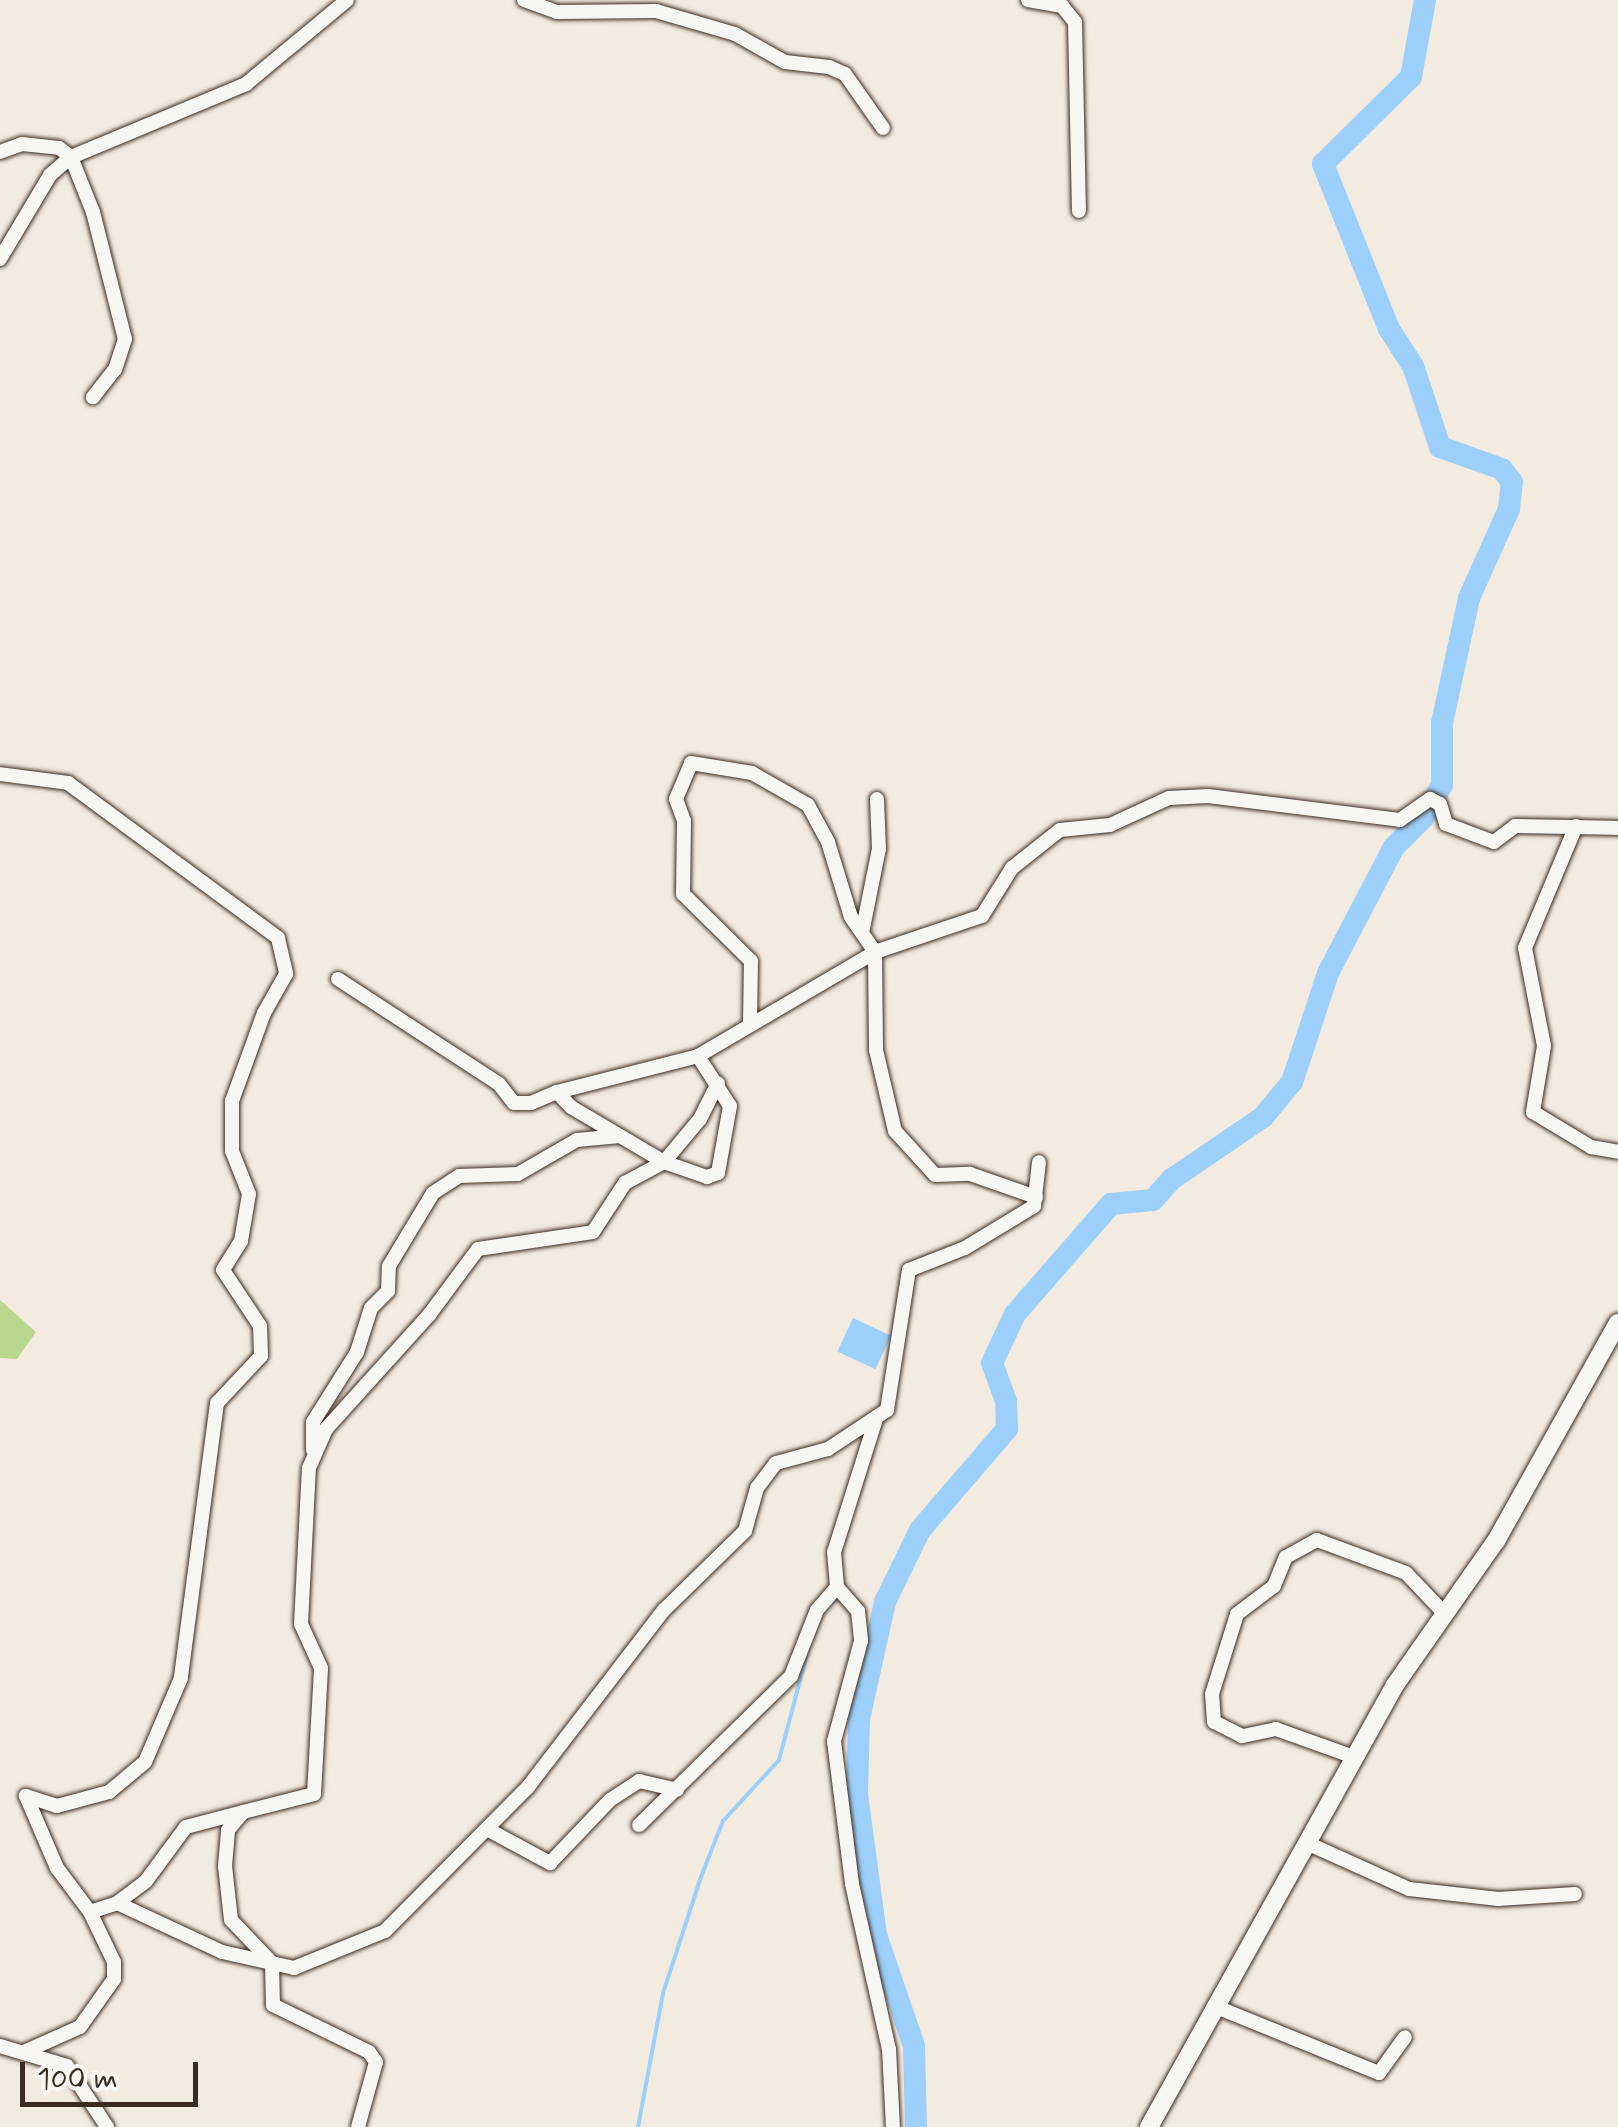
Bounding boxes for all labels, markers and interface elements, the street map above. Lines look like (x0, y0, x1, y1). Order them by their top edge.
scale bar (25, 2042, 202, 2104)
text: 100 m (37, 2060, 118, 2099)

